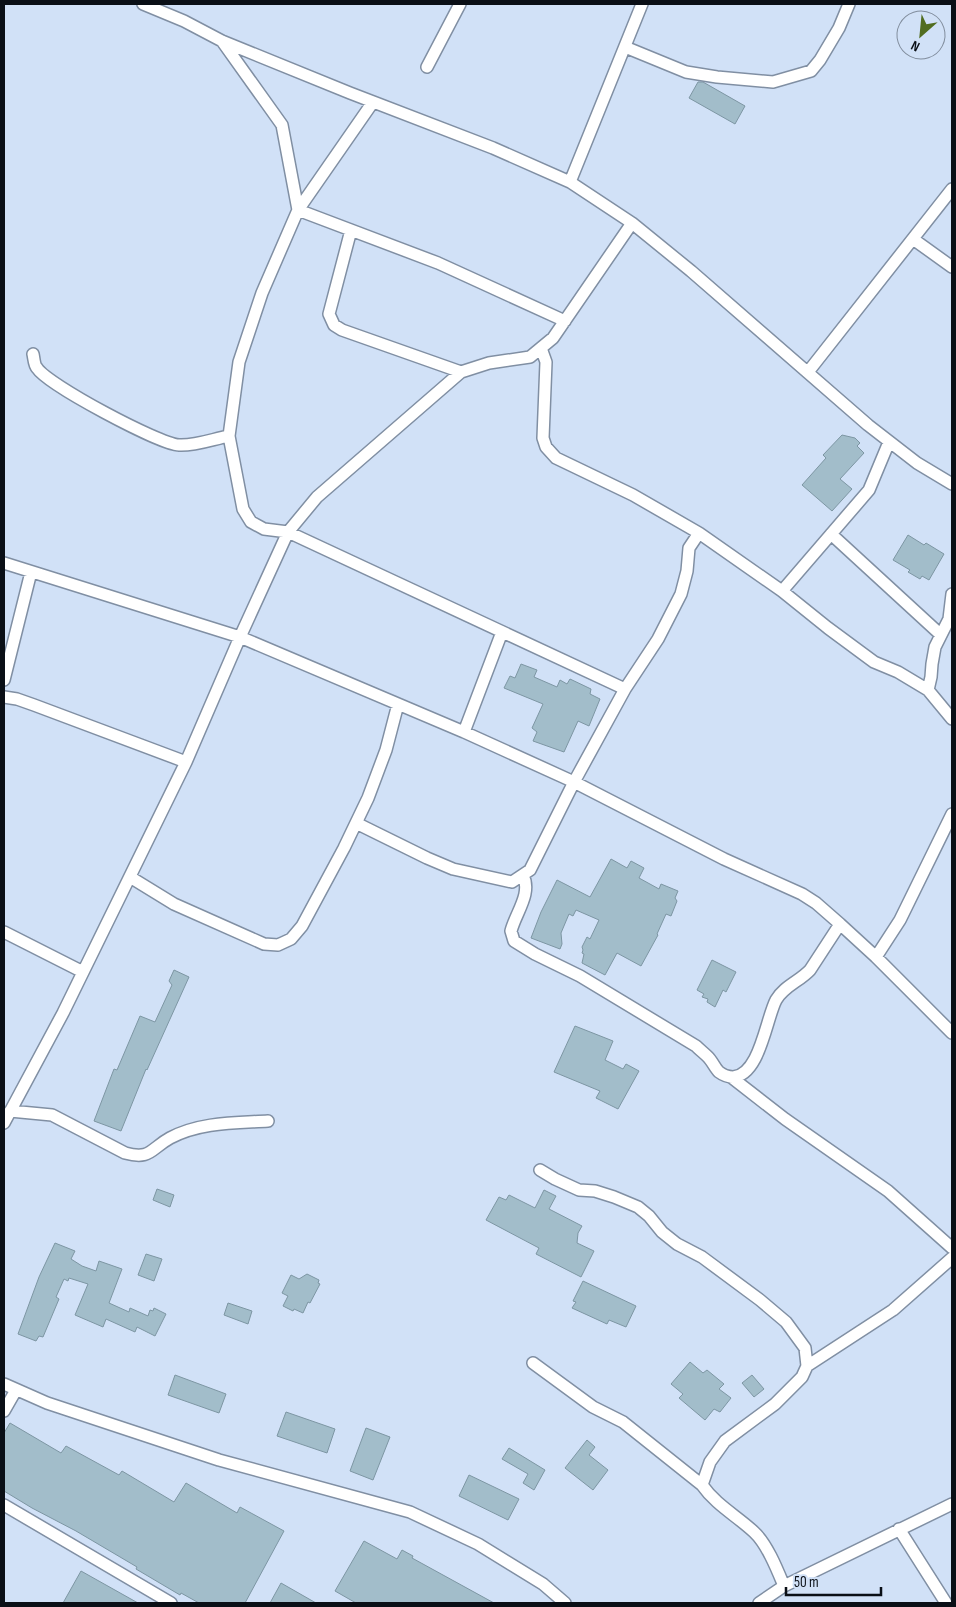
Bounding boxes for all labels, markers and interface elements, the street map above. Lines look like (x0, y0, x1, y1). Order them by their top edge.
north arrow (896, 10, 946, 60)
text: N (908, 37, 923, 55)
scale bar (786, 1564, 881, 1596)
text: 50 m (794, 1573, 819, 1592)

